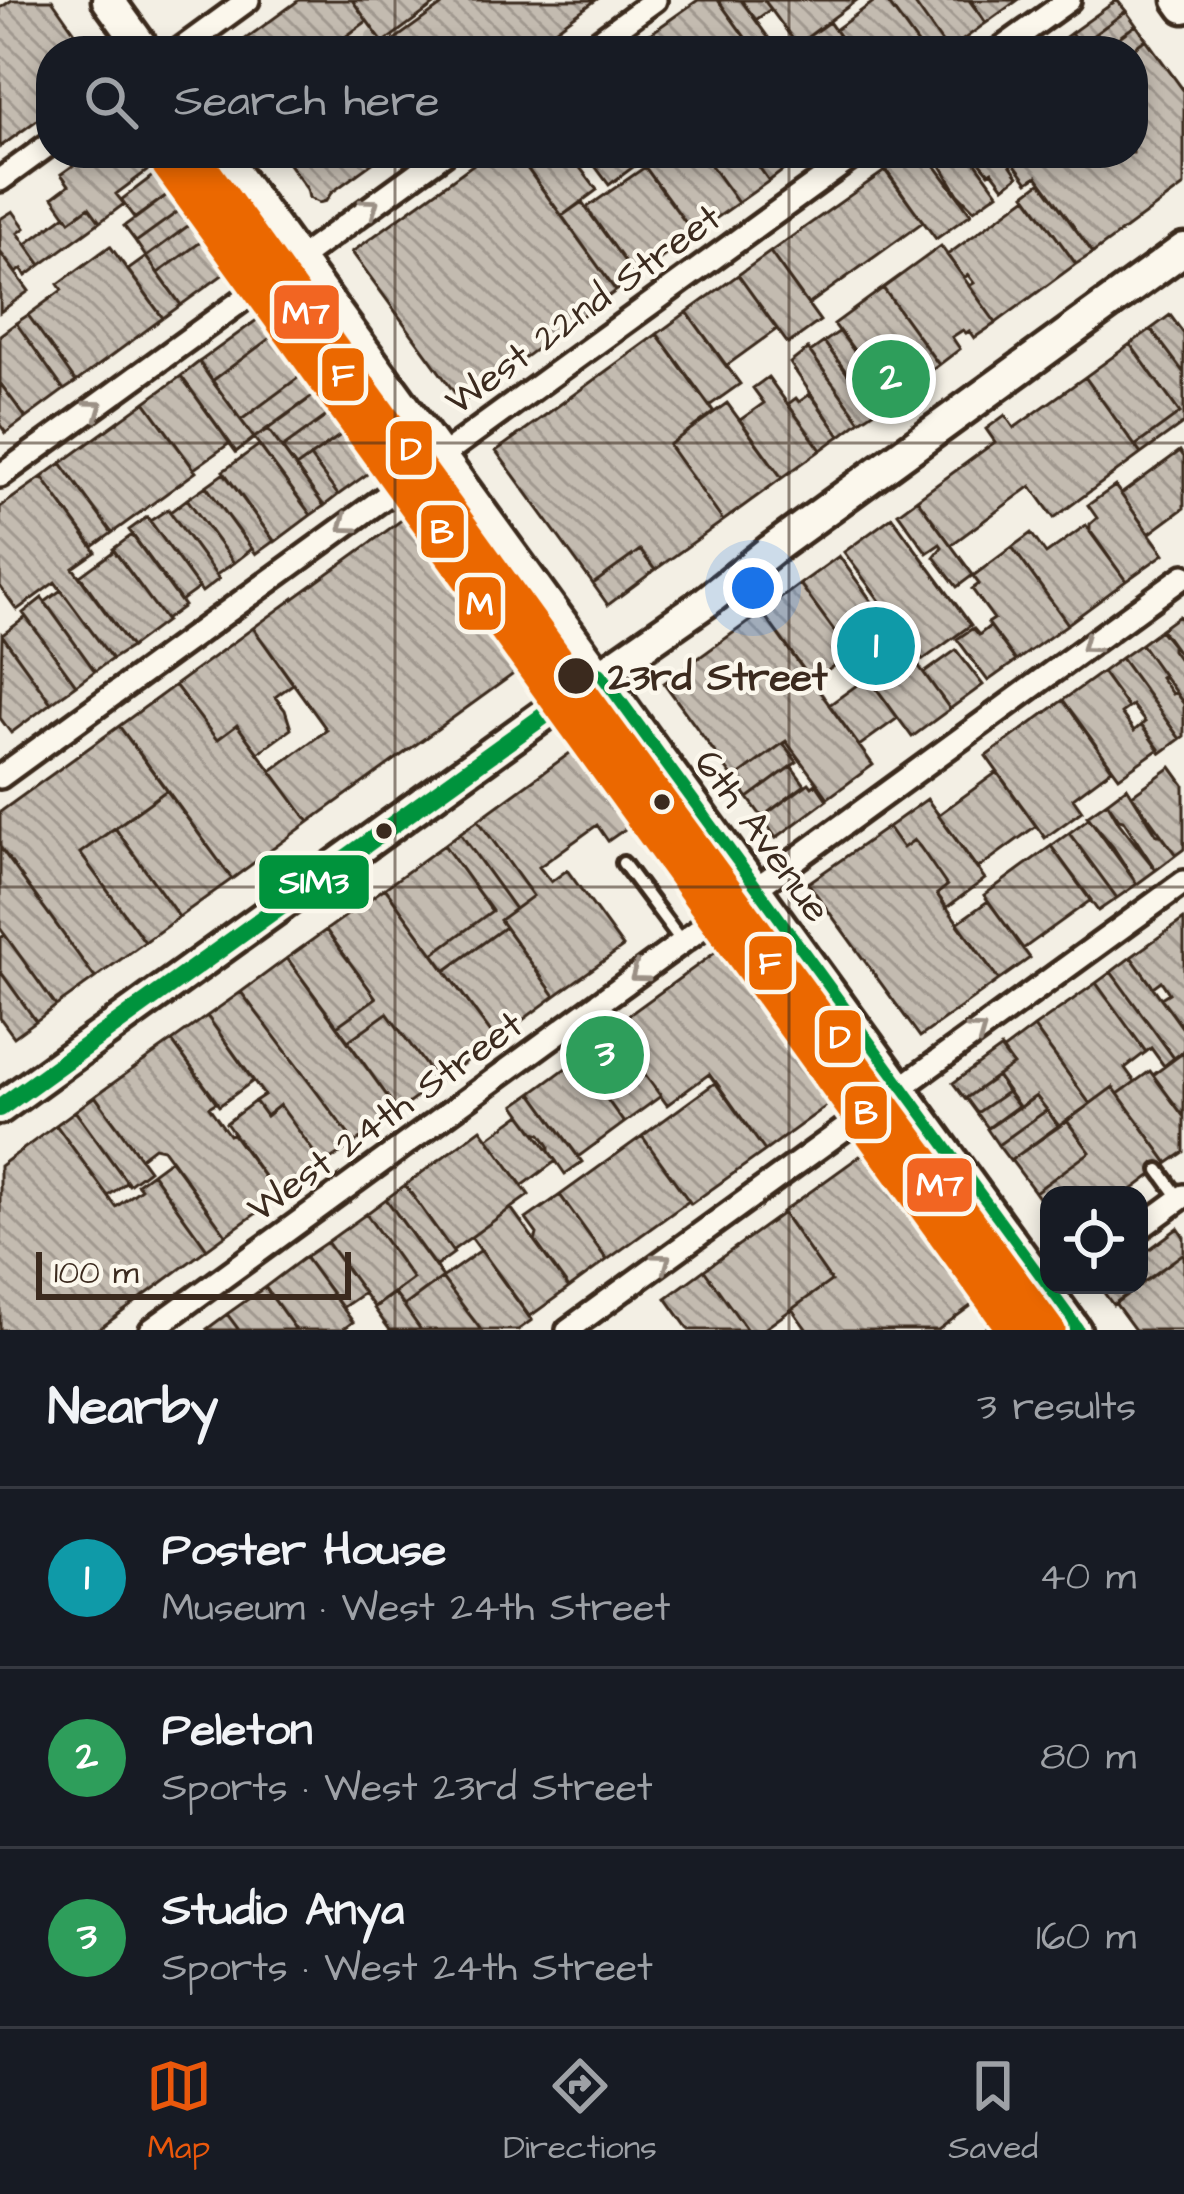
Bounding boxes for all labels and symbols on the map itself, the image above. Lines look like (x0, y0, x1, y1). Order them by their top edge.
street label: West 22nd Street (435, 192, 733, 429)
one-way arrow (358, 199, 379, 221)
line badge: M7 (272, 283, 341, 341)
text: M7 (282, 291, 330, 337)
pin: 2 (852, 334, 930, 424)
line badge: F (320, 346, 366, 403)
text: F (332, 353, 356, 399)
one-way arrow (82, 400, 103, 422)
line badge: D (388, 419, 434, 477)
text: D (400, 427, 422, 473)
line badge: B (419, 503, 466, 560)
text: B (430, 510, 454, 556)
one-way arrow (337, 511, 359, 533)
your location (723, 558, 783, 618)
line badge: M (457, 575, 503, 632)
text: M (466, 582, 494, 628)
pin: 1 (837, 601, 915, 691)
one-way arrow (1081, 631, 1102, 653)
place label: 23rd Street (607, 652, 828, 706)
marker: 23rd Street (555, 655, 597, 697)
street label: 6th Avenue (680, 739, 843, 934)
unlabelled marker (651, 791, 673, 813)
unlabelled marker (373, 820, 395, 842)
line badge: SIM3 (257, 853, 371, 911)
text: SIM3 (278, 860, 349, 906)
line badge: F (747, 934, 794, 992)
text: F (759, 941, 783, 987)
one-way arrow (630, 959, 651, 981)
street label: West 24th Street (237, 999, 535, 1236)
line badge: D (817, 1008, 863, 1065)
pin: 3 (566, 1010, 644, 1100)
text: D (829, 1015, 851, 1061)
one-way arrow (965, 1024, 987, 1046)
line badge: B (843, 1084, 889, 1141)
text: B (854, 1091, 878, 1137)
line badge: M7 (905, 1156, 974, 1214)
text: M7 (916, 1163, 964, 1209)
scale bar (36, 1246, 351, 1299)
one-way arrow (650, 1254, 671, 1276)

